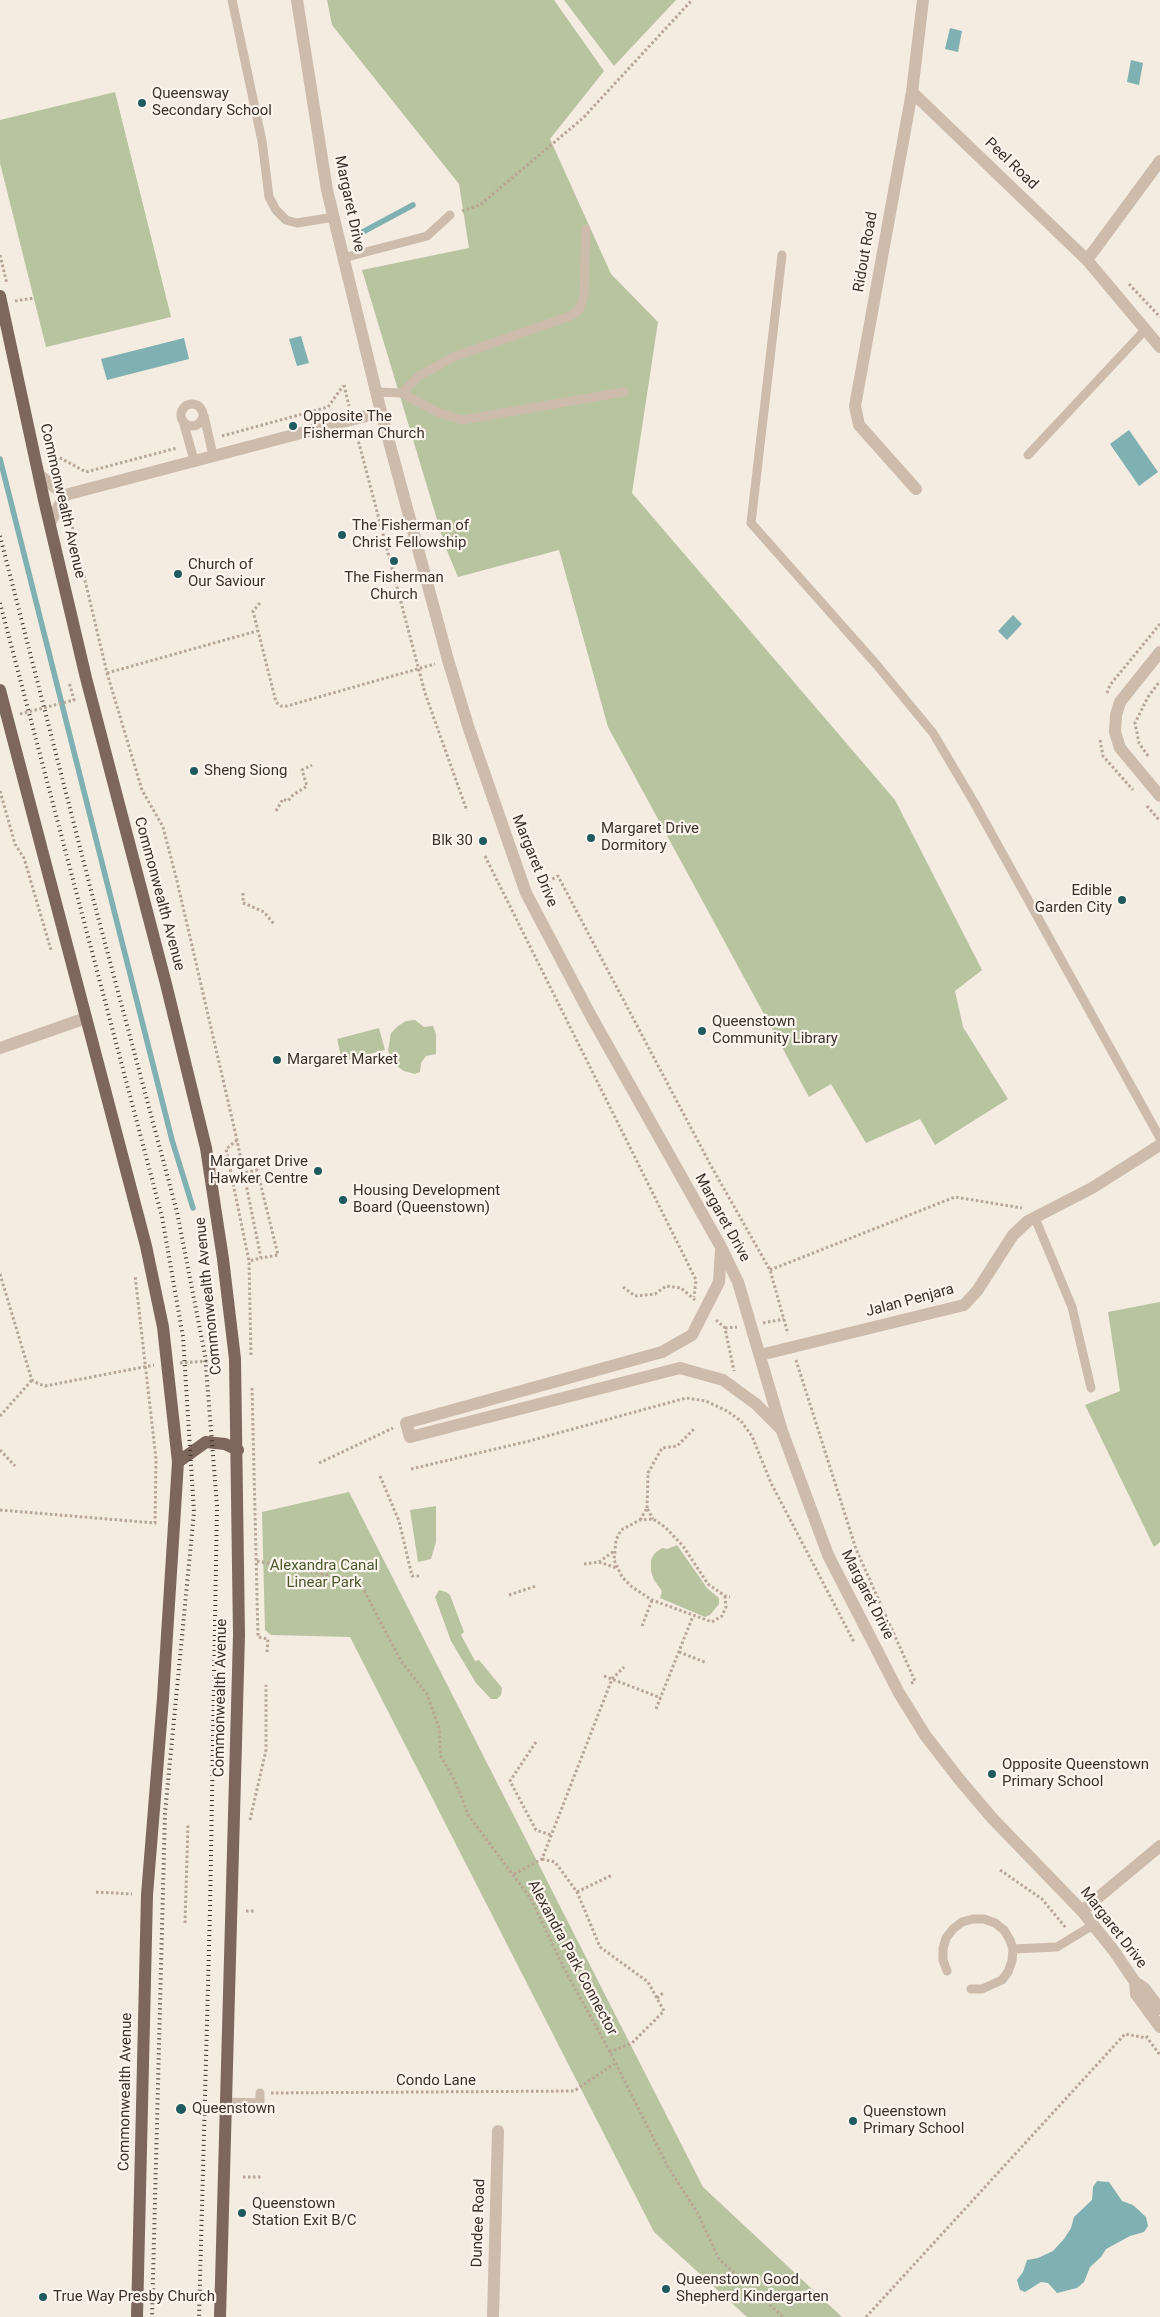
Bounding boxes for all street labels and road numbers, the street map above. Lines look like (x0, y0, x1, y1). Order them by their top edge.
street label: Peel Road (981, 134, 1041, 194)
street label: Margaret Drive (330, 154, 368, 254)
street label: Ridout Road (850, 210, 882, 294)
street label: Commonwealth Avenue (35, 422, 89, 580)
street label: Margaret Drive (507, 812, 561, 910)
street label: Commonwealth Avenue (130, 815, 188, 973)
street label: Margaret Drive (690, 1171, 754, 1265)
street label: Commonwealth Avenue (192, 1216, 226, 1376)
street label: Jalan Penjara (864, 1281, 956, 1321)
street label: Margaret Drive (837, 1547, 897, 1643)
street label: Commonwealth Avenue (211, 1619, 231, 1777)
street label: Alexandra Park Connector (523, 1877, 621, 2039)
street label: Margaret Drive (1076, 1884, 1150, 1972)
street label: Commonwealth Avenue (116, 2013, 136, 2171)
street label: Condo Lane (396, 2072, 476, 2090)
street label: Dundee Road (468, 2178, 490, 2268)

